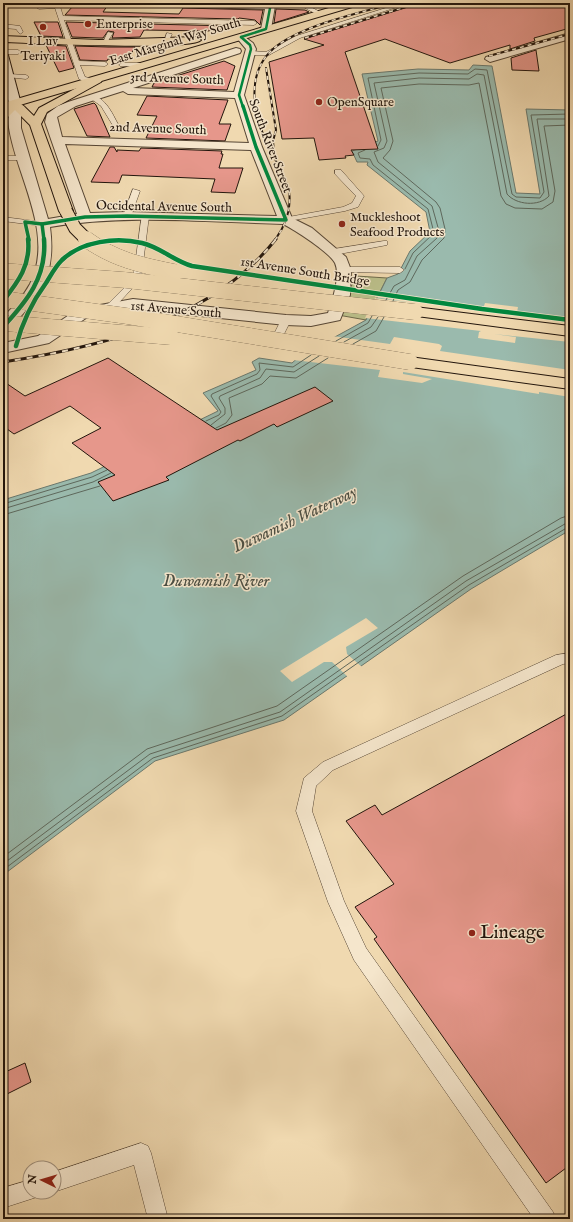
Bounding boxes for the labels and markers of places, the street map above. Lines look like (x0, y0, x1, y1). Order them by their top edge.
place label: Enterprise (96, 16, 153, 33)
marker: Enterprise (83, 19, 93, 29)
marker: I Luv Teriyaki (38, 22, 48, 32)
place label: I Luv Teriyaki (21, 33, 66, 65)
place label: OpenSquare (327, 94, 394, 111)
marker: OpenSquare (314, 97, 324, 107)
place label: Muckleshoot Seafood Products (350, 209, 445, 241)
marker: Muckleshoot Seafood Products (337, 219, 347, 229)
place label: Lineage (480, 921, 545, 945)
marker: Lineage (467, 928, 477, 938)

